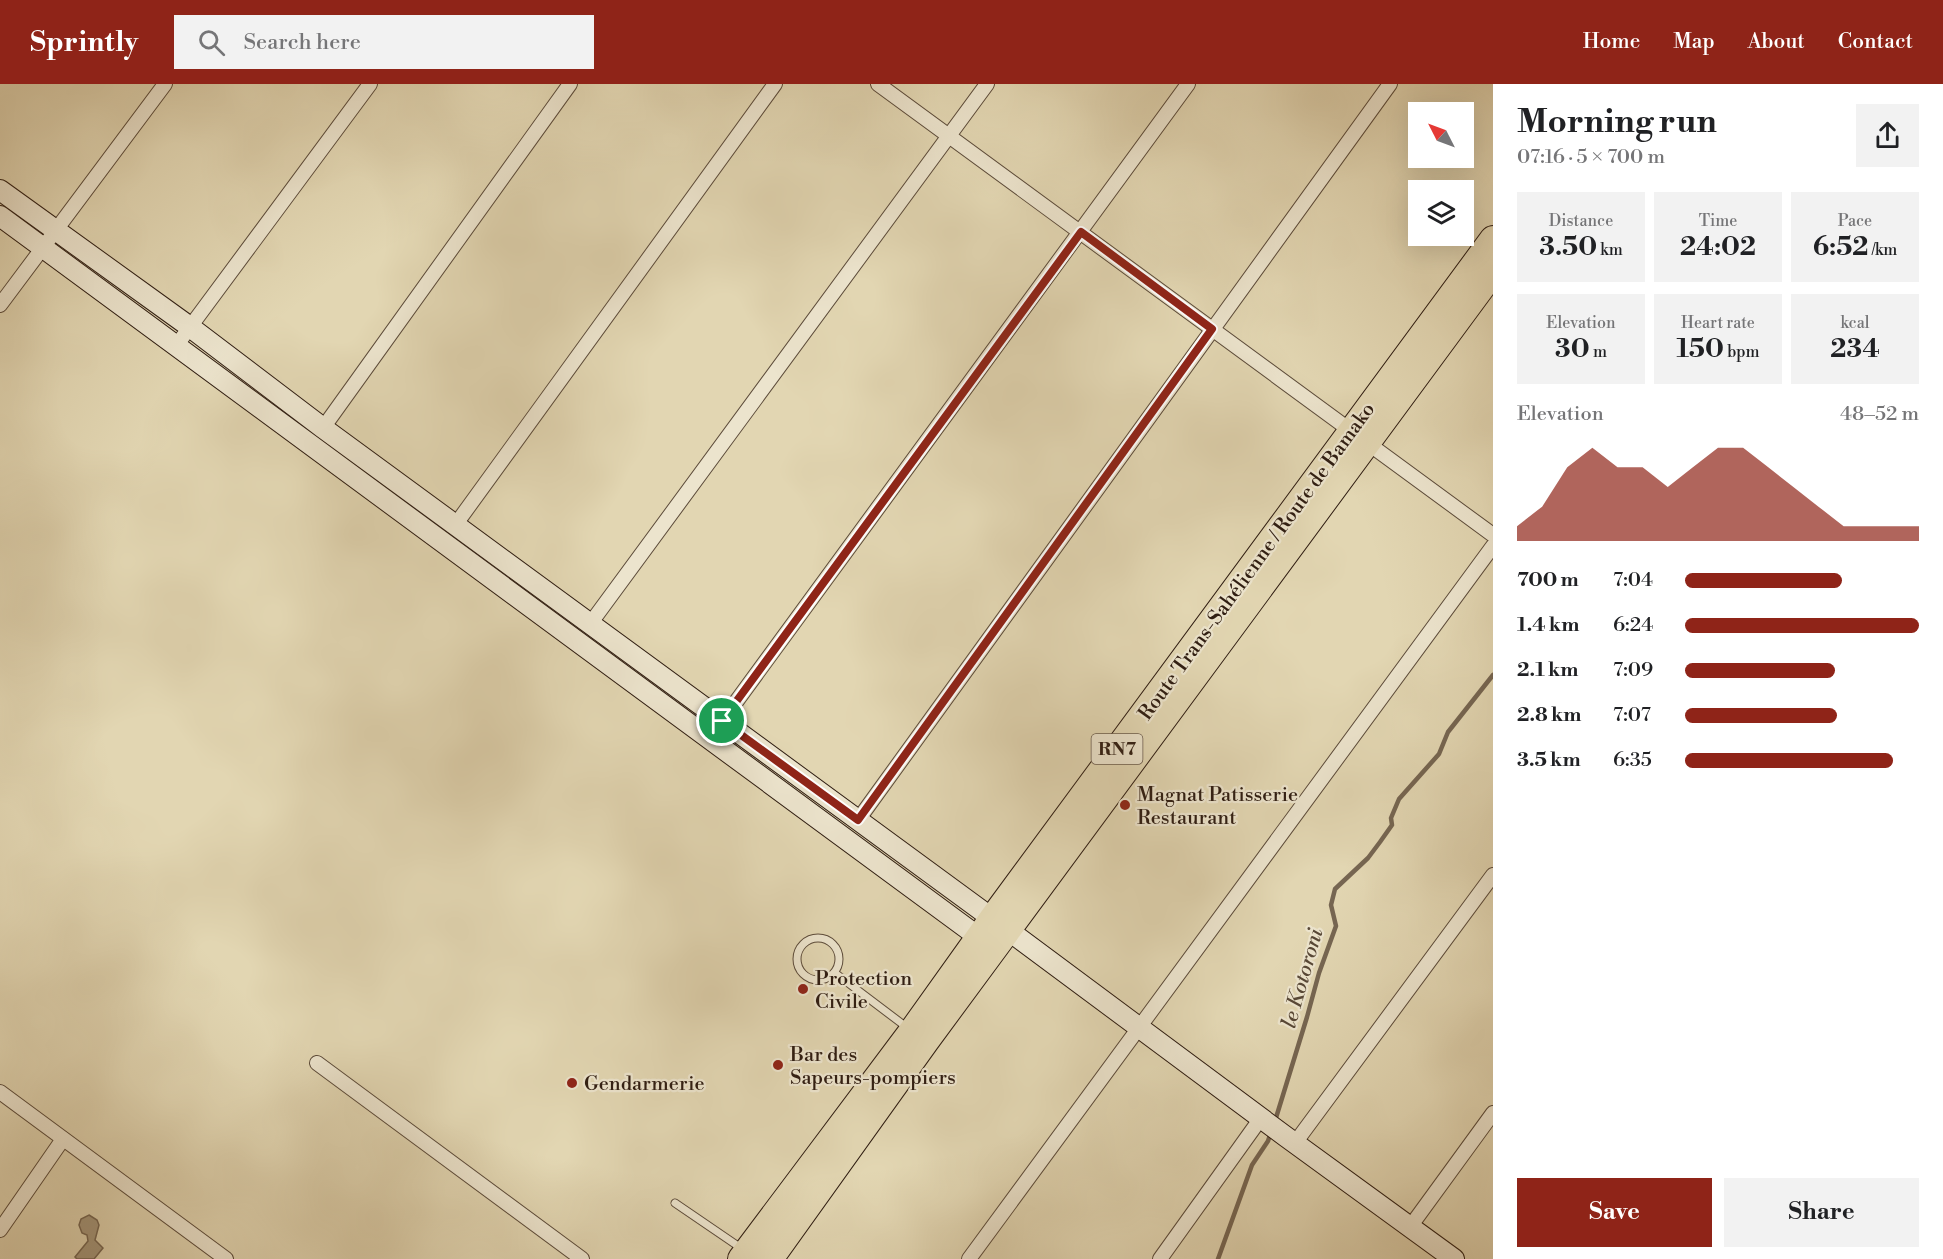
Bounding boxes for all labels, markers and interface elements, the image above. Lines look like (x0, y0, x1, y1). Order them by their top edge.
search box (174, 15, 594, 69)
text: Sprintly (30, 25, 138, 60)
icon: search (195, 26, 228, 59)
text: Search here (243, 29, 361, 56)
text: Home (1583, 29, 1640, 55)
text: Map (1673, 29, 1715, 55)
text: About (1748, 29, 1805, 55)
text: Contact (1838, 29, 1913, 55)
north arrow (1408, 102, 1474, 168)
map controls (1408, 102, 1474, 246)
text: Morning run (1517, 102, 1717, 143)
button: share (1856, 104, 1919, 167)
text: 07:16 · 5 × 700 m (1517, 145, 1665, 170)
button: layers (1408, 180, 1474, 246)
text: Distance (1549, 211, 1613, 231)
text: Time (1699, 211, 1737, 231)
text: Pace (1838, 211, 1872, 231)
text: 3.50 (1539, 231, 1597, 263)
text: 24:02 (1680, 231, 1756, 263)
text: 6:52 (1813, 231, 1869, 263)
text: km (1597, 240, 1623, 260)
text: /km (1869, 240, 1897, 260)
text: Elevation (1546, 313, 1616, 333)
text: Heart rate (1681, 313, 1755, 333)
text: kcal (1840, 313, 1870, 333)
text: 30 (1555, 333, 1590, 365)
text: 150 (1676, 333, 1724, 365)
text: 234 (1830, 333, 1880, 365)
text: m (1590, 342, 1607, 362)
text: bpm (1724, 342, 1760, 362)
street label: Route Trans-Sahélienne / Route de Bamako (1133, 398, 1381, 726)
text: Elevation (1517, 402, 1604, 427)
text: 48–52 m (1840, 402, 1919, 427)
text: 700 m (1517, 568, 1579, 593)
text: 7:04 (1613, 568, 1653, 593)
text: 1.4 km (1517, 613, 1579, 638)
text: 6:24 (1613, 613, 1653, 638)
text: 2.1 km (1517, 658, 1579, 683)
text: 7:09 (1613, 658, 1653, 683)
pin (696, 695, 747, 746)
text: 2.8 km (1517, 703, 1581, 728)
text: 7:07 (1613, 703, 1651, 728)
icon: arrive (705, 704, 738, 737)
road number: RN7 (1092, 734, 1142, 764)
text: 3.5 km (1517, 748, 1581, 773)
text: 6:35 (1613, 748, 1652, 773)
place label: Magnat Patisserie Restaurant (1137, 783, 1298, 831)
marker: Magnat Patisserie Restaurant (1118, 798, 1132, 812)
water label: le Kotoroni (1276, 925, 1330, 1031)
place label: Protection Civile (815, 967, 912, 1015)
marker: Protection Civile (796, 982, 810, 996)
place label: Bar des Sapeurs-pompiers (789, 1043, 956, 1091)
marker: Bar des Sapeurs-pompiers (771, 1058, 785, 1072)
place label: Gendarmerie (584, 1072, 705, 1097)
marker: Gendarmerie (565, 1076, 579, 1090)
button: Save (1517, 1178, 1712, 1247)
button: Share (1724, 1178, 1919, 1247)

